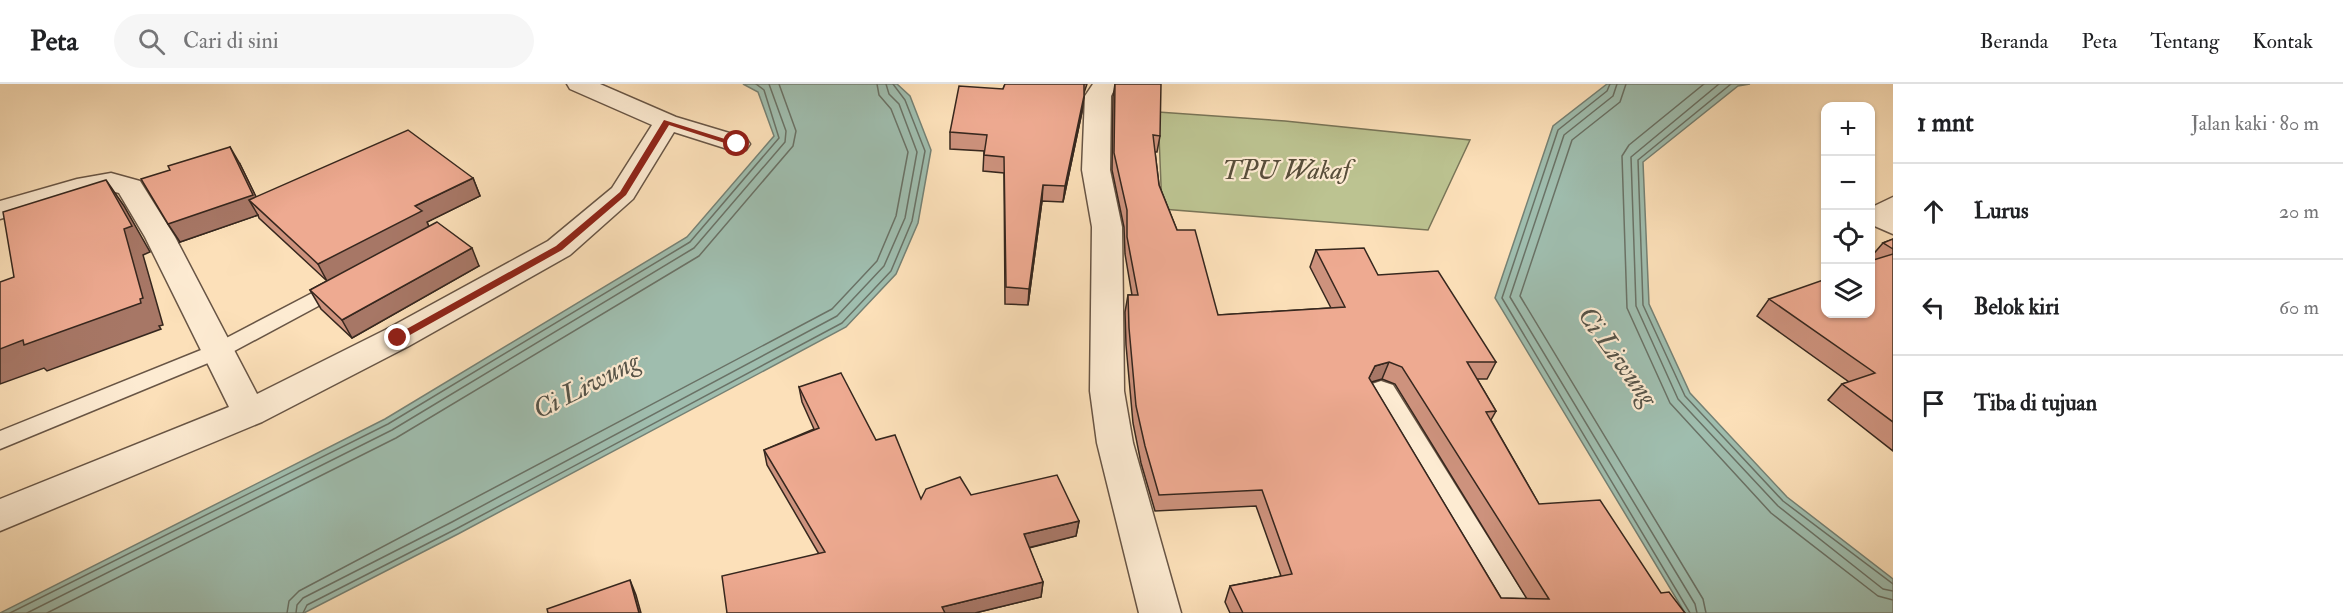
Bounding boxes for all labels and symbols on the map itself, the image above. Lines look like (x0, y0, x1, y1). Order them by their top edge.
route start (723, 130, 749, 156)
park label: TPU Wakaf (1222, 155, 1356, 187)
water label: Ci Liwung (1570, 300, 1666, 414)
route end (384, 324, 410, 350)
water label: Ci Liwung (527, 344, 647, 426)

